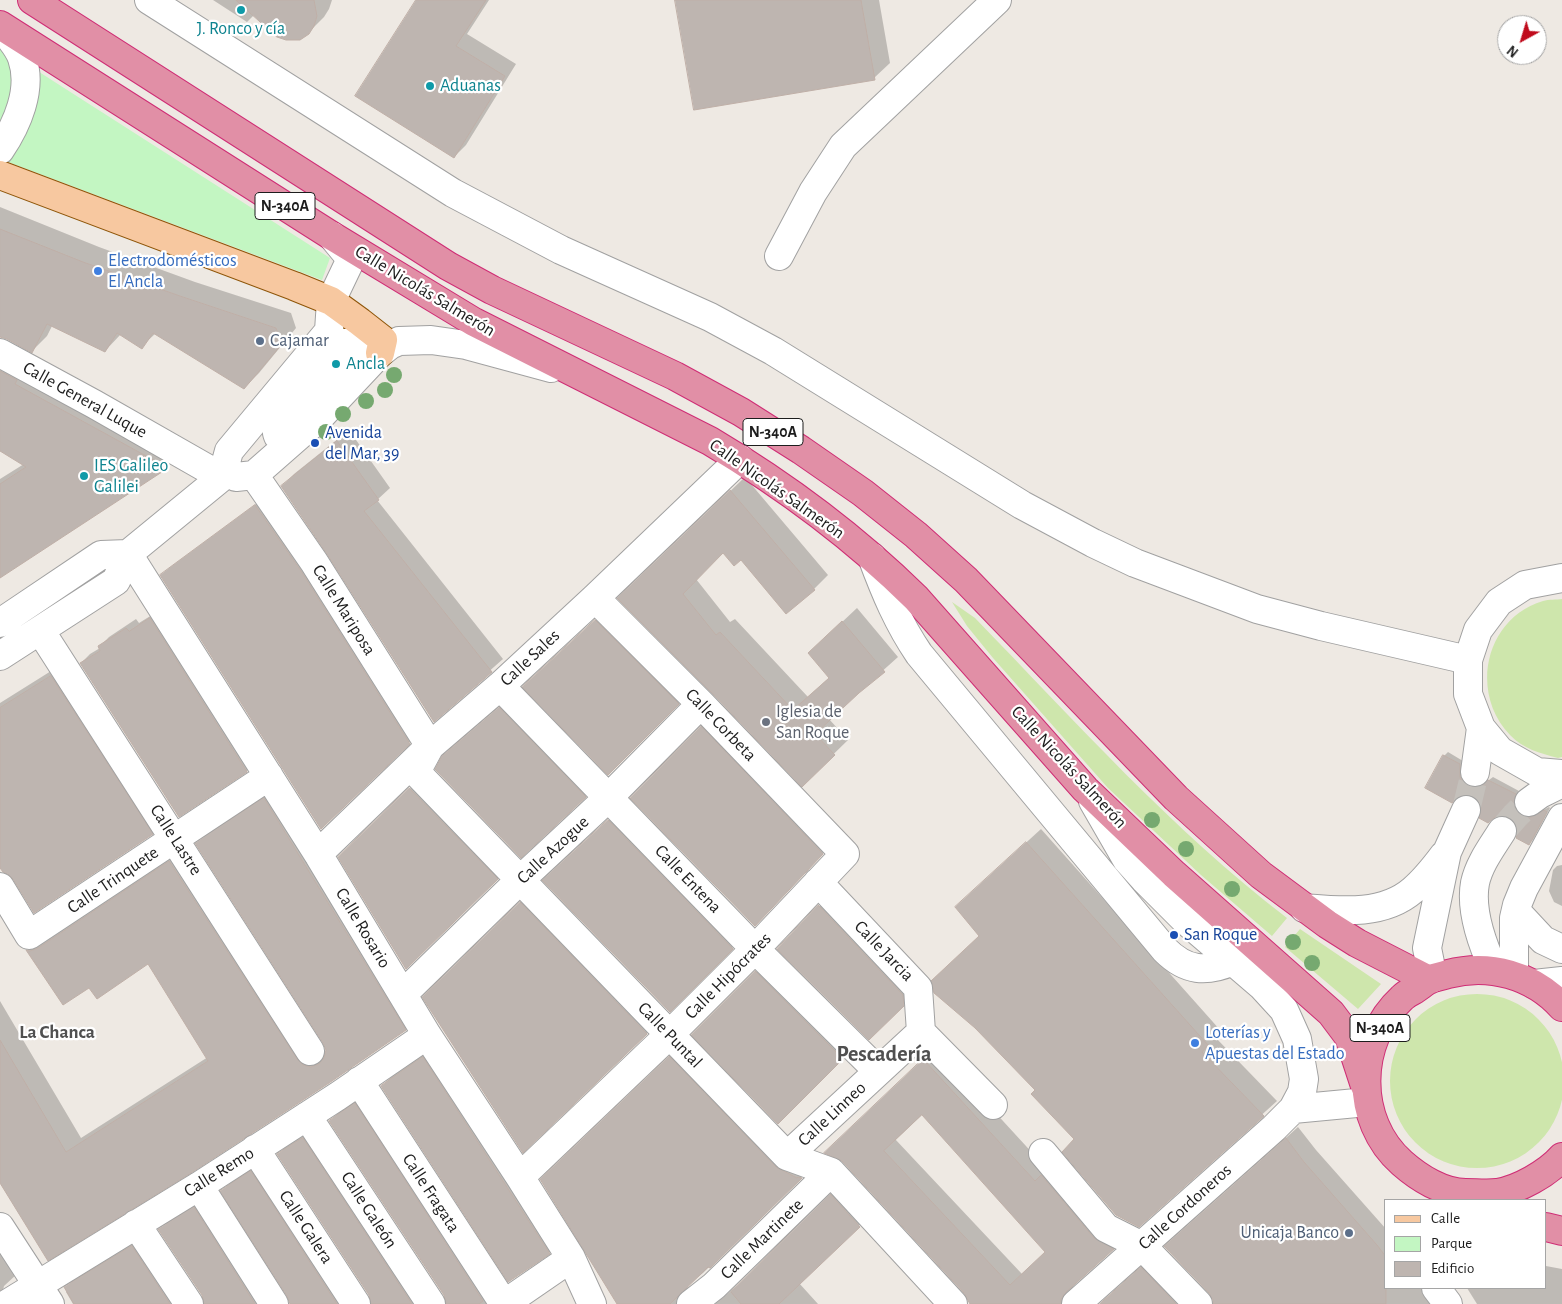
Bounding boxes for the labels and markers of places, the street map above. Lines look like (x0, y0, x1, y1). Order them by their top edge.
marker: J. Ronco y cía (235, 4, 247, 16)
place label: J. Ronco y cía (197, 18, 285, 40)
place label: Aduanas (440, 75, 501, 97)
marker: Aduanas (424, 80, 436, 92)
place label: Electrodomésticos El Ancla (108, 250, 237, 292)
marker: Electrodomésticos El Ancla (92, 265, 104, 277)
place label: Cajamar (270, 330, 329, 352)
marker: Cajamar (254, 335, 266, 347)
place label: Ancla (346, 353, 385, 375)
marker: Ancla (330, 358, 342, 370)
place label: Avenida del Mar, 39 (325, 422, 399, 464)
marker: Avenida del Mar, 39 (309, 437, 321, 449)
place label: IES Galileo Galilei (94, 455, 168, 498)
marker: IES Galileo Galilei (78, 470, 90, 482)
place label: Iglesia de San Roque (776, 701, 849, 744)
marker: Iglesia de San Roque (760, 716, 772, 728)
place label: San Roque (1184, 924, 1257, 946)
marker: San Roque (1168, 929, 1180, 941)
place label: Loterías y Apuestas del Estado (1205, 1022, 1345, 1064)
marker: Loterías y Apuestas del Estado (1189, 1037, 1201, 1049)
place label: Unicaja Banco (1240, 1222, 1339, 1244)
marker: Unicaja Banco (1343, 1227, 1355, 1239)

